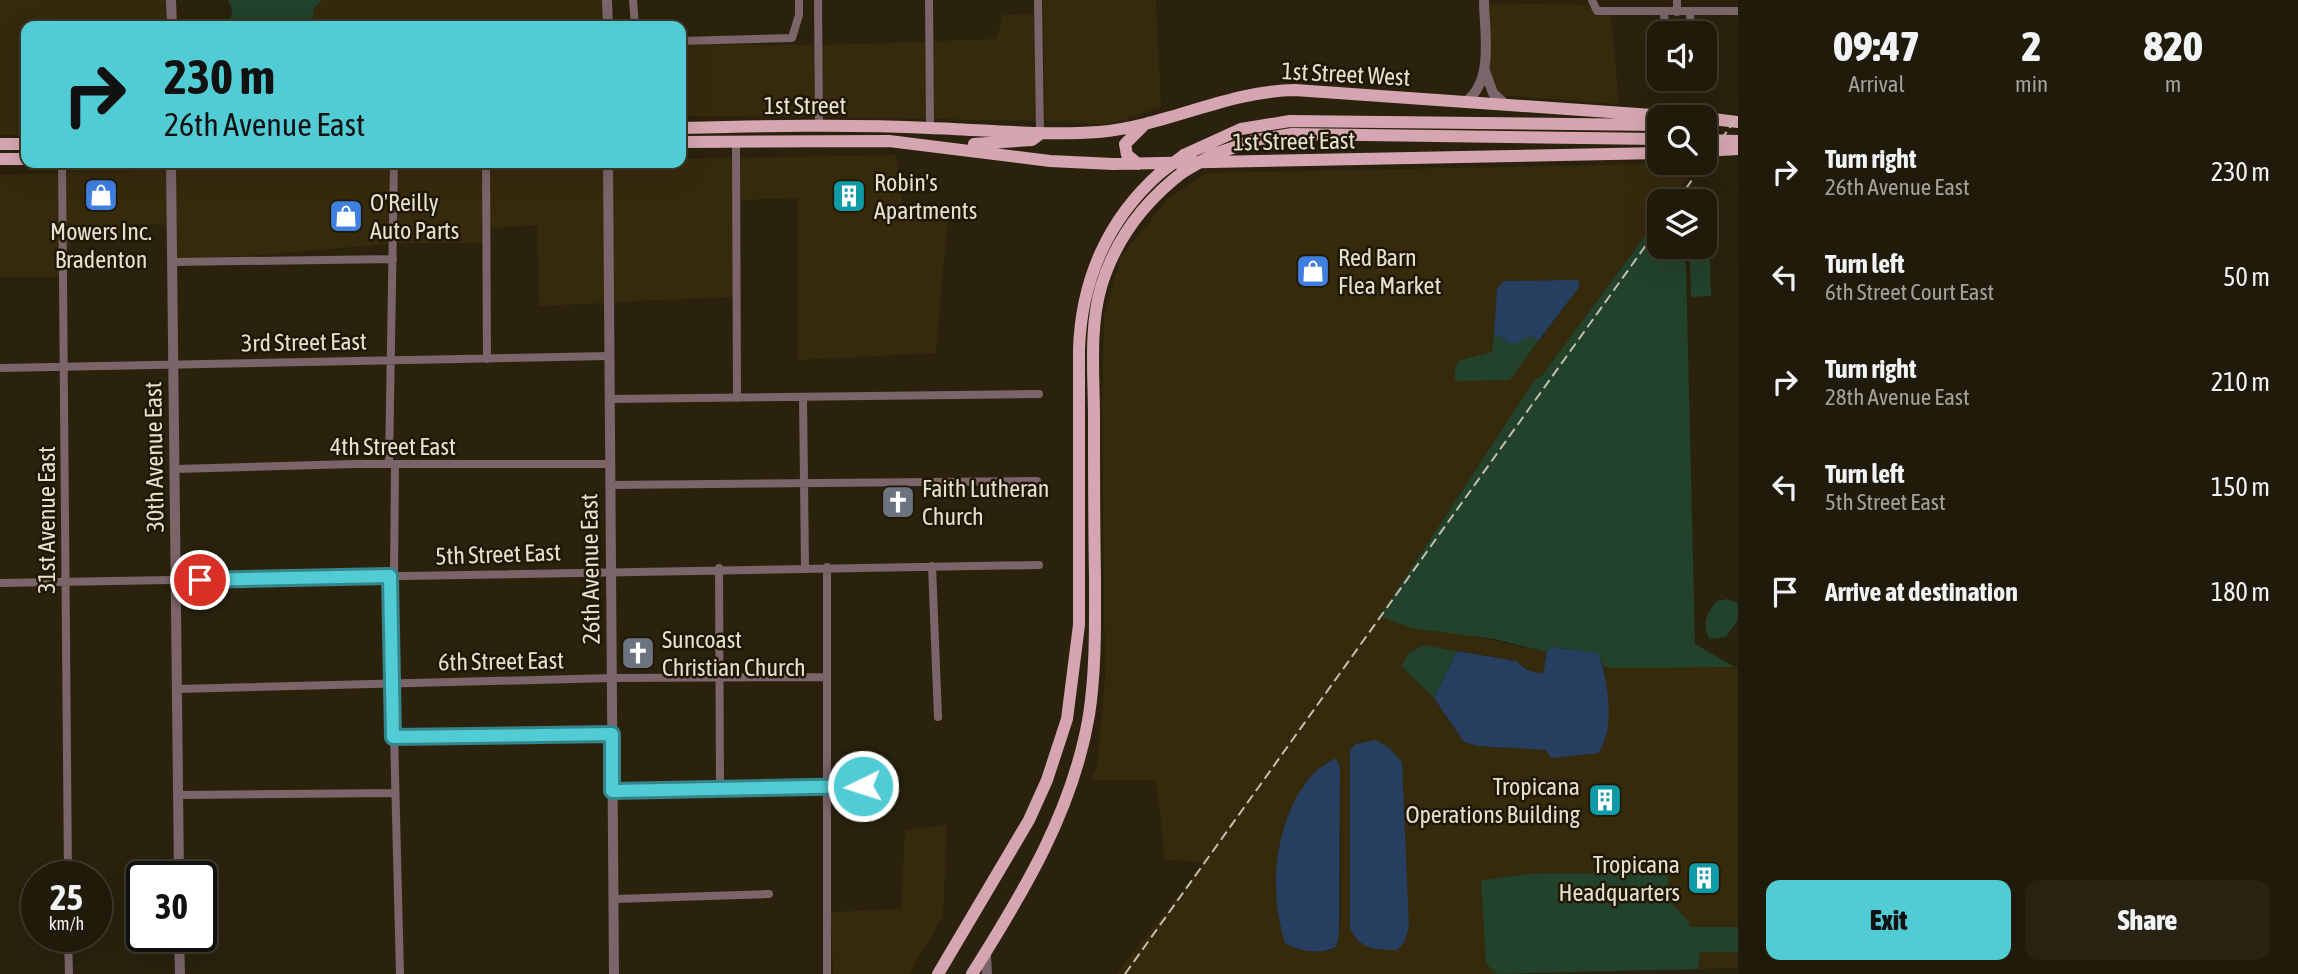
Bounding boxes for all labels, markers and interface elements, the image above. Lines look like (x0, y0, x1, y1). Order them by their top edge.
map controls (1647, 21, 1717, 259)
button: sound (1647, 21, 1717, 91)
text: 09:47 (1833, 22, 1920, 70)
text: 2 (2022, 22, 2041, 70)
text: 820 (2143, 22, 2203, 70)
text: 230 m (164, 48, 275, 104)
icon: right (49, 49, 140, 140)
street label: 1st Street West (1281, 57, 1411, 91)
text: Arrival (1848, 71, 1905, 97)
text: min (2015, 71, 2048, 97)
text: m (2165, 71, 2181, 97)
street label: 1st Street (764, 92, 846, 119)
button: search (1647, 105, 1717, 175)
text: 26th Avenue East (164, 106, 365, 143)
street label: 1st Street East (1232, 126, 1356, 156)
text: Turn right (1825, 144, 1916, 174)
icon: right (1766, 153, 1804, 191)
text: 230 m (2211, 157, 2270, 187)
place label: Robin's Apartments (874, 169, 977, 224)
text: 26th Avenue East (1825, 174, 1970, 200)
shop icon: Mowers Inc. Bradenton (82, 176, 120, 214)
building icon: Robin's Apartments (830, 177, 868, 215)
place label: O'Reilly Auto Parts (370, 189, 459, 244)
button: layers (1647, 189, 1717, 259)
shop icon: O'Reilly Auto Parts (327, 197, 365, 235)
place label: Mowers Inc. Bradenton (50, 218, 152, 273)
place label: Red Barn Flea Market (1338, 244, 1441, 299)
text: Turn left (1825, 249, 1905, 279)
shop icon: Red Barn Flea Market (1294, 252, 1332, 290)
icon: left (1766, 258, 1804, 296)
text: 50 m (2223, 262, 2270, 292)
text: 6th Street Court East (1825, 279, 1994, 305)
street label: 3rd Street East (241, 327, 367, 357)
text: Turn right (1825, 354, 1916, 384)
icon: right (1766, 363, 1804, 401)
text: 210 m (2211, 367, 2270, 397)
street label: 30th Avenue East (139, 381, 169, 533)
text: 28th Avenue East (1825, 384, 1970, 410)
street label: 4th Street East (330, 433, 456, 460)
street label: 31st Avenue East (33, 446, 60, 594)
text: Turn left (1825, 459, 1905, 489)
icon: left (1766, 468, 1804, 506)
text: 150 m (2211, 472, 2270, 502)
place label: Faith Lutheran Church (922, 475, 1049, 530)
church icon: Faith Lutheran Church (879, 483, 917, 521)
text: 5th Street East (1825, 489, 1946, 515)
street label: 26th Avenue East (575, 493, 605, 645)
street label: 5th Street East (435, 538, 561, 570)
pin (170, 550, 230, 610)
icon: arrive (181, 561, 219, 599)
icon: arrive (1766, 573, 1804, 611)
text: Arrive at destination (1825, 577, 2018, 607)
text: 180 m (2211, 577, 2270, 607)
place label: Suncoast Christian Church (662, 626, 806, 681)
church icon: Suncoast Christian Church (619, 634, 657, 672)
street label: 6th Street East (438, 646, 564, 676)
position arrow (826, 749, 900, 823)
place label: Tropicana Operations Building (1405, 773, 1581, 828)
building icon: Tropicana Operations Building (1586, 781, 1624, 819)
place label: Tropicana Headquarters (1559, 851, 1680, 906)
building icon: Tropicana Headquarters (1685, 859, 1723, 897)
speed limit sign: 30 (126, 861, 217, 952)
text: 25 (50, 877, 83, 917)
button: Exit (1766, 880, 2011, 960)
button: Share (2025, 880, 2270, 960)
text: km/h (49, 913, 84, 934)

